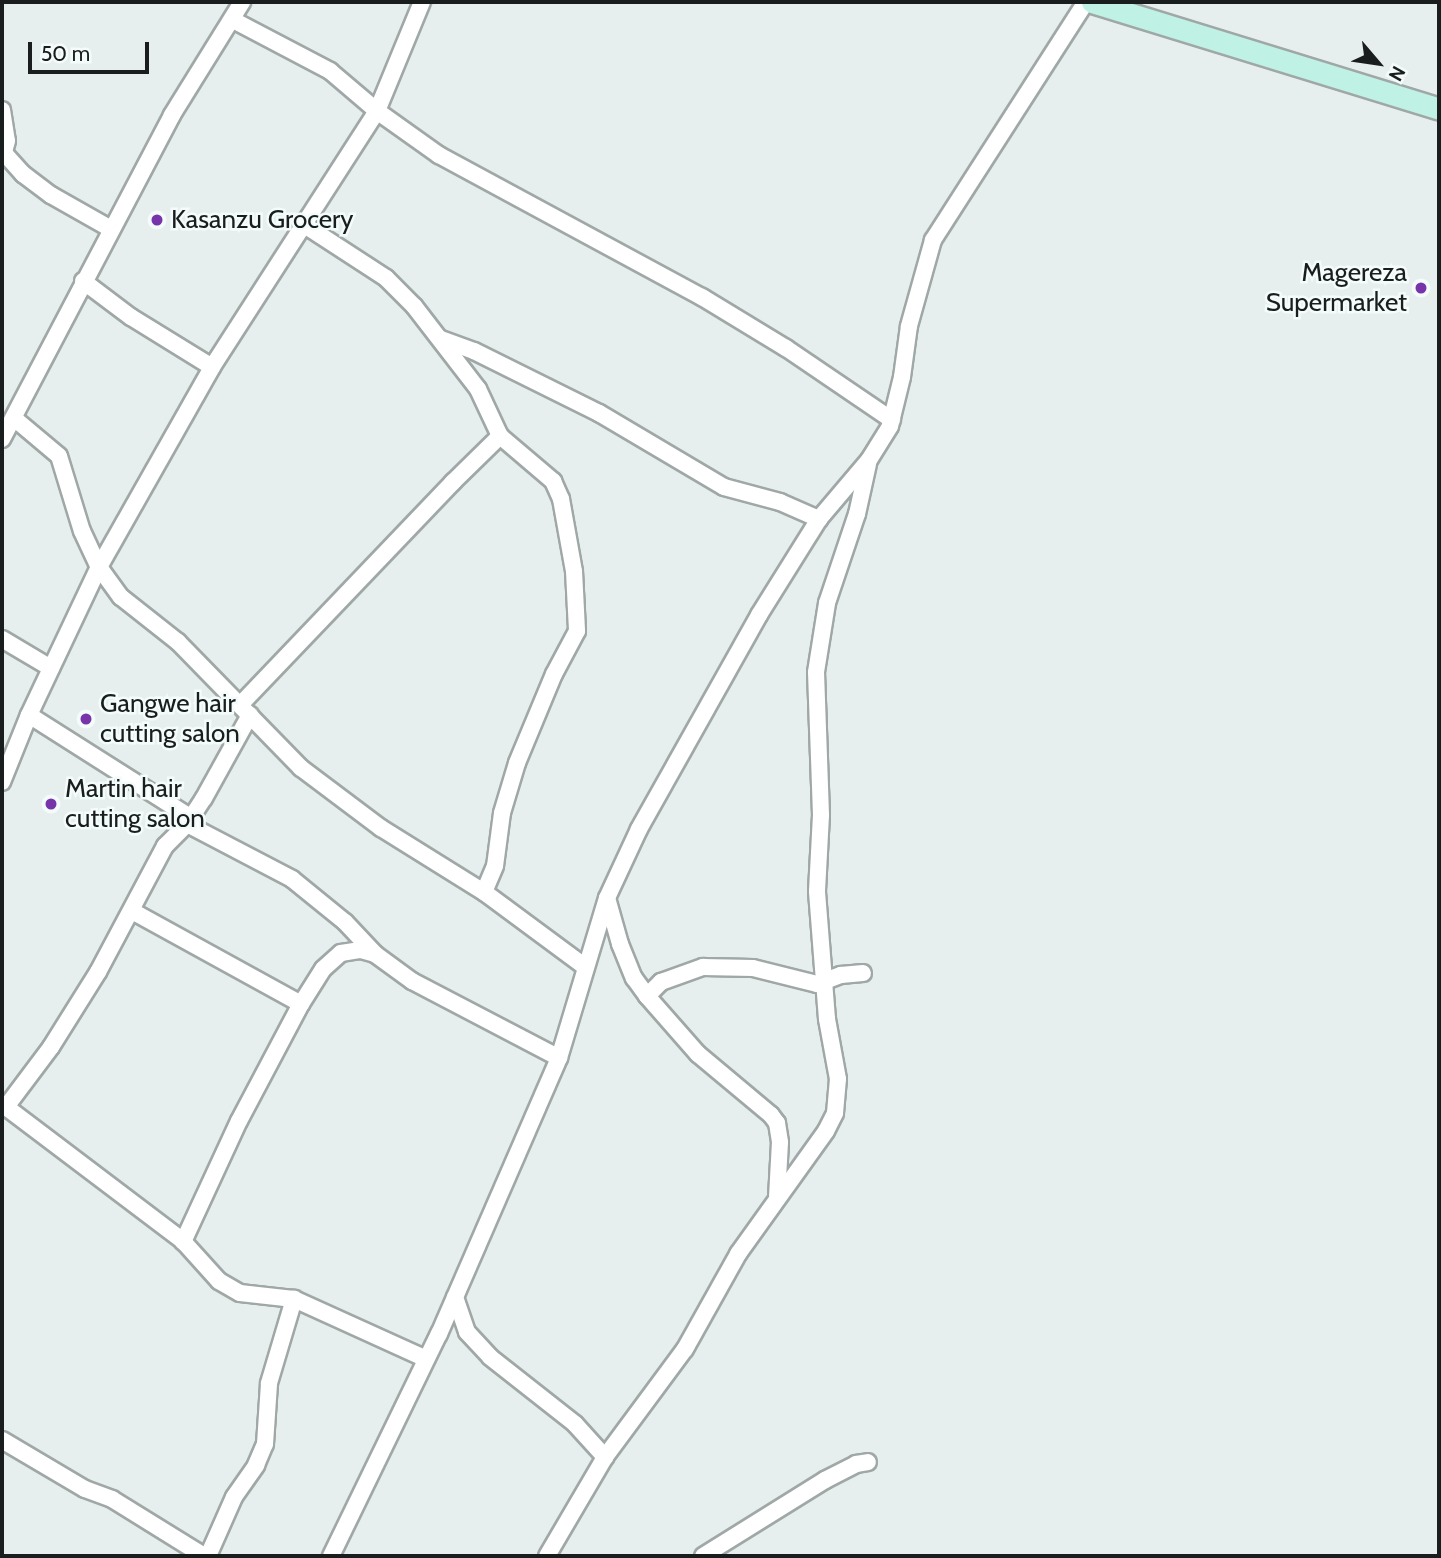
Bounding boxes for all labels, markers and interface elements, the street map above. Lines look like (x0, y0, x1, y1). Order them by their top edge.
scale bar (32, 28, 152, 72)
north arrow (1343, 28, 1413, 98)
text: 50 m (41, 41, 90, 66)
text: N (1383, 62, 1410, 85)
place label: Kasanzu Grocery (171, 204, 353, 236)
marker: Kasanzu Grocery (149, 212, 165, 228)
place label: Magereza Supermarket (1266, 257, 1407, 318)
marker: Magereza Supermarket (1413, 280, 1429, 296)
place label: Gangwe hair cutting salon (100, 688, 240, 750)
marker: Gangwe hair cutting salon (78, 711, 94, 727)
place label: Martin hair cutting salon (65, 773, 205, 834)
marker: Martin hair cutting salon (43, 796, 59, 812)

